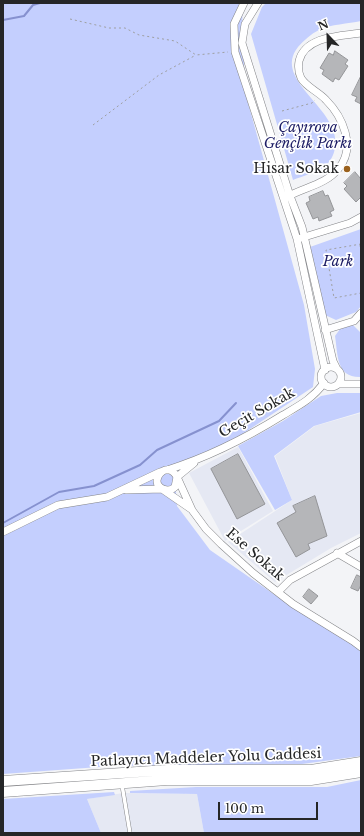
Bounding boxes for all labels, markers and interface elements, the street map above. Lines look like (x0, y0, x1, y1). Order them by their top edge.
north arrow (308, 16, 348, 56)
text: N (316, 16, 331, 33)
park label: Çayırova Gençlik Parkı (264, 120, 352, 152)
place label: Hisar Sokak (253, 161, 339, 177)
marker: Hisar Sokak (342, 164, 352, 174)
park label: Park (323, 254, 353, 270)
street label: Geçit Sokak (216, 384, 298, 442)
street label: Ese Sokak (222, 525, 288, 585)
street label: Patlayıcı Maddeler Yolu Caddesi (90, 746, 322, 770)
scale bar (220, 794, 320, 820)
text: 100 m (225, 801, 264, 816)

